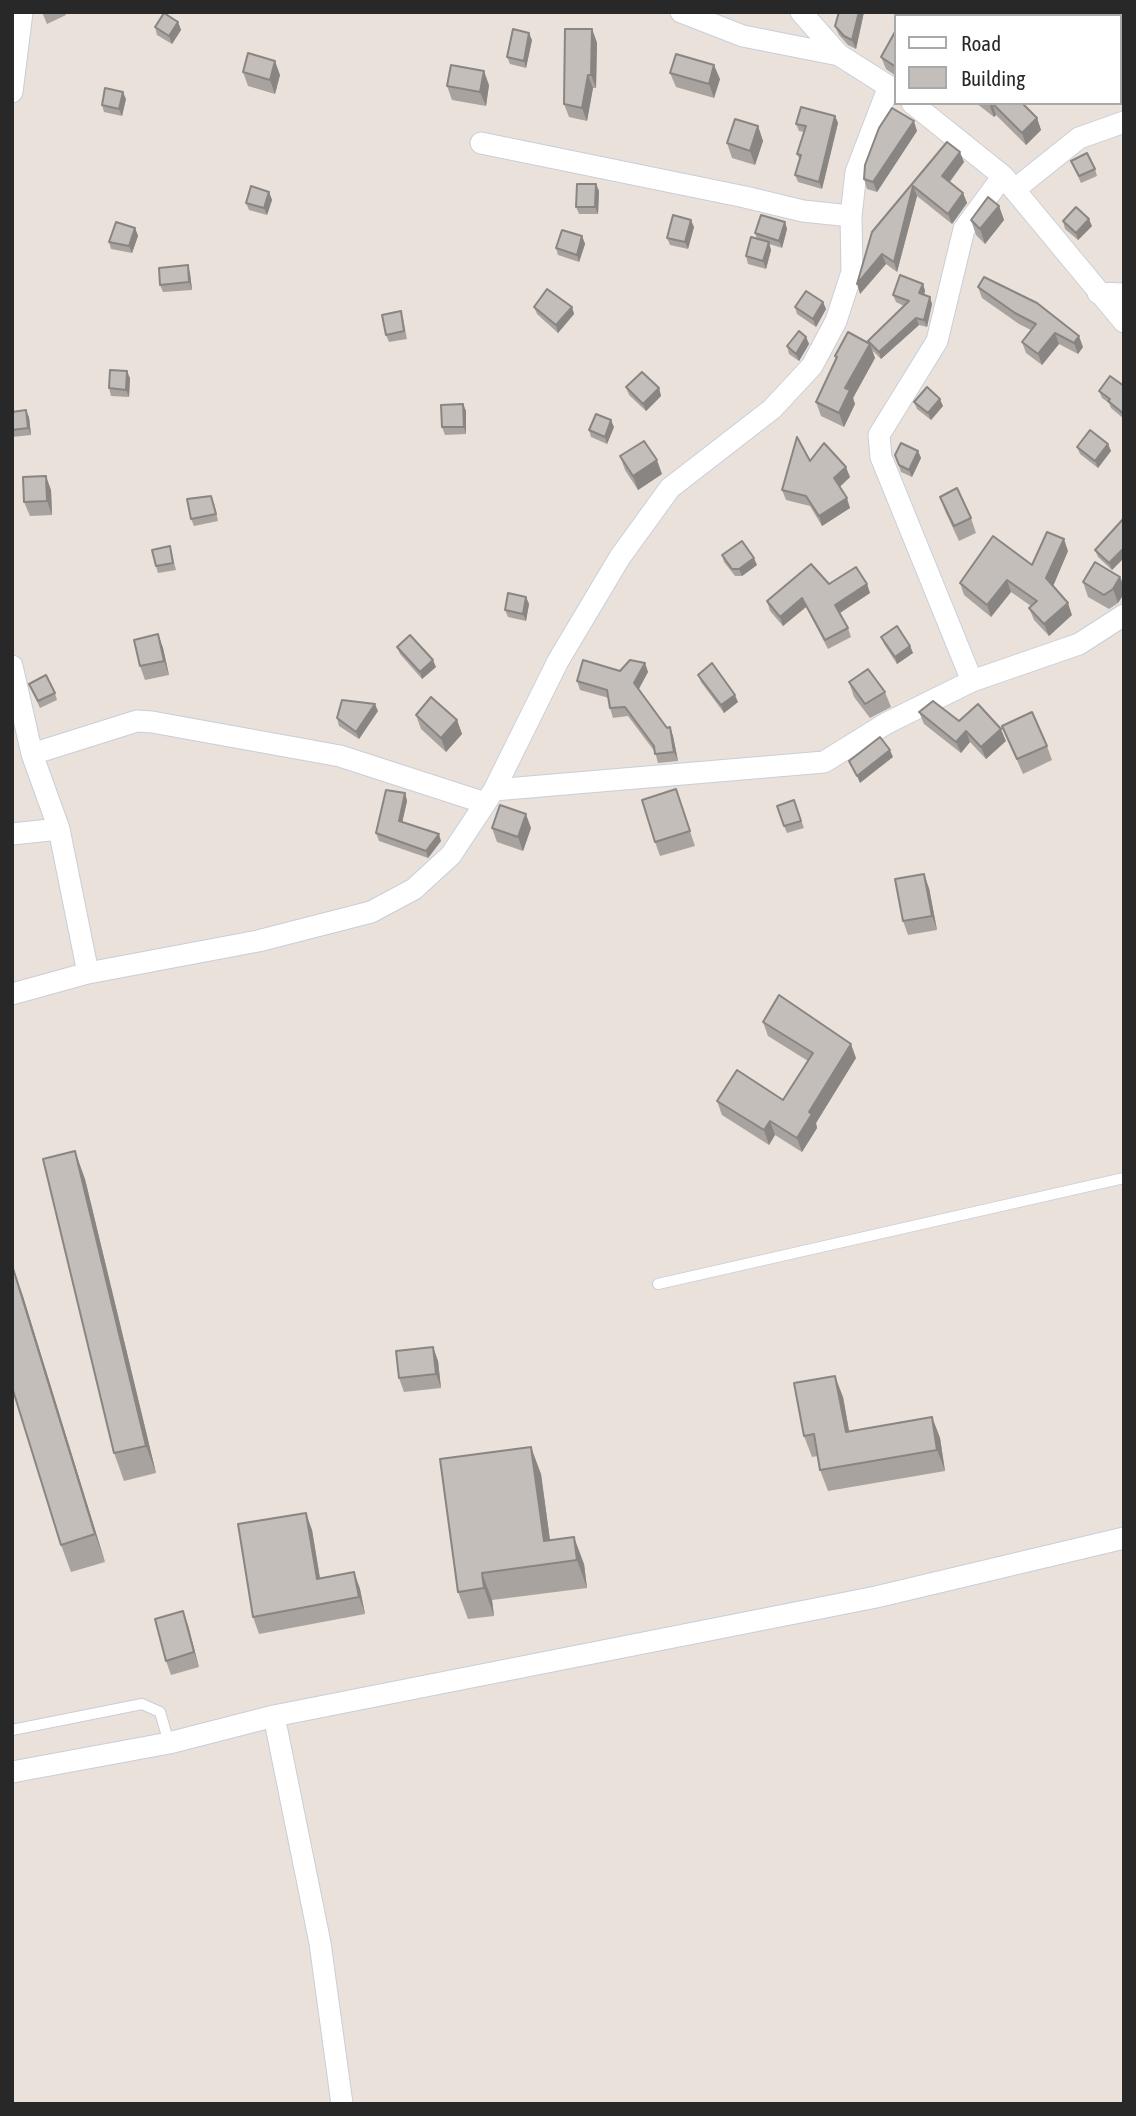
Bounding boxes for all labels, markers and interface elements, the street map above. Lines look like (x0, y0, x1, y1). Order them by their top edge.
legend (894, 14, 1122, 105)
text: Road (961, 31, 1001, 55)
text: Building (961, 66, 1025, 90)

